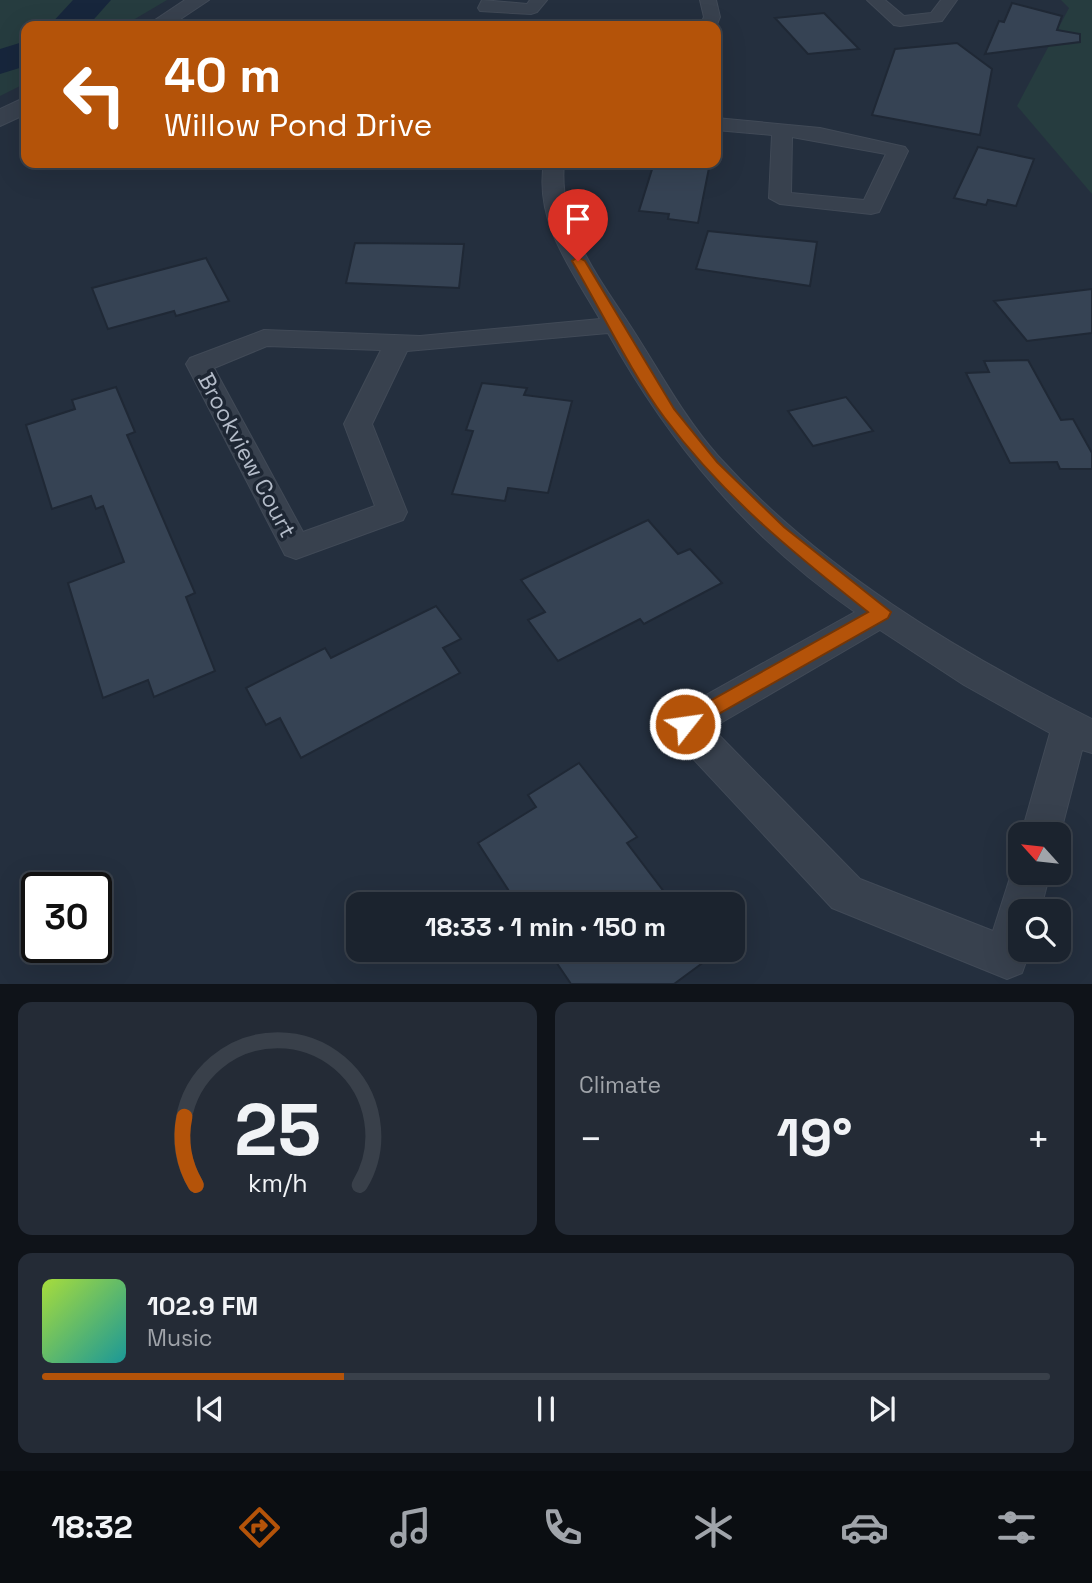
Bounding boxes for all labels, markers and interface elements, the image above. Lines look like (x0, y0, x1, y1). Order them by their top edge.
text: 40 m (164, 44, 281, 106)
icon: left (49, 49, 140, 140)
text: Willow Pond Drive (164, 105, 432, 145)
pin (548, 189, 608, 261)
icon: arrive (559, 200, 597, 238)
street label: Brookview Court (191, 367, 303, 543)
position arrow (648, 687, 722, 761)
north arrow (1008, 822, 1071, 886)
map controls (1008, 822, 1071, 962)
speed limit sign: 30 (21, 872, 112, 963)
button: search (1008, 899, 1071, 962)
text: 18:33 · 1 min · 150 m (425, 910, 666, 944)
text: Climate (579, 1070, 661, 1100)
text: 25 (234, 1083, 321, 1176)
text: 19° (776, 1105, 853, 1171)
text: − (579, 1115, 603, 1163)
text: + (1026, 1115, 1050, 1163)
text: km/h (248, 1166, 307, 1198)
text: 102.9 FM (147, 1289, 258, 1323)
text: Music (147, 1323, 212, 1353)
icon: previous (191, 1390, 229, 1428)
icon: pause (527, 1390, 565, 1428)
icon: next (863, 1390, 901, 1428)
icon: directions (235, 1503, 284, 1552)
icon: music (386, 1503, 435, 1552)
icon: phone (538, 1503, 587, 1552)
icon: climate (689, 1503, 738, 1552)
icon: car (840, 1503, 889, 1552)
icon: filters (992, 1503, 1041, 1552)
text: 18:32 (51, 1507, 133, 1547)

